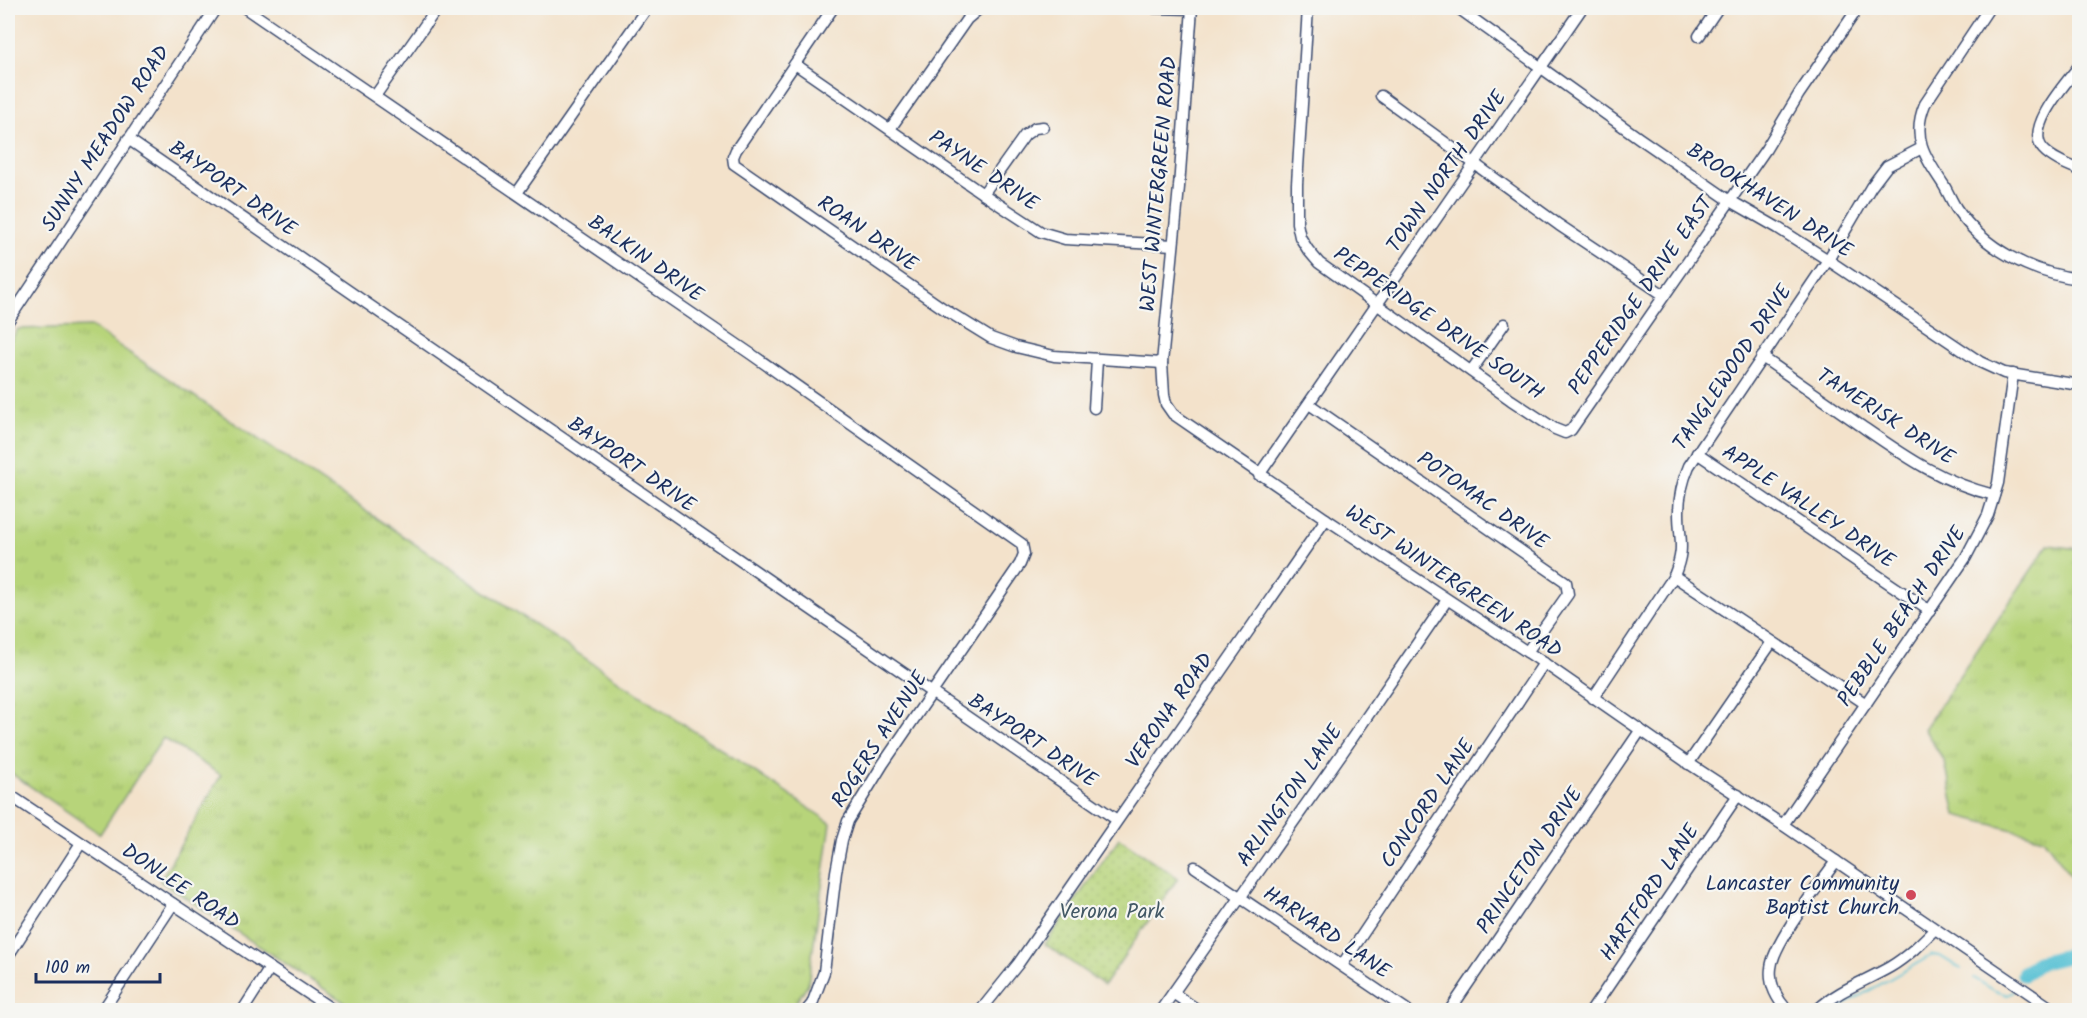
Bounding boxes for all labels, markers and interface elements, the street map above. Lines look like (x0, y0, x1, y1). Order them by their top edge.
street label: SUNNY MEADOW ROAD (33, 39, 179, 239)
street label: WEST WINTERGREEN ROAD (1132, 55, 1187, 313)
street label: TOWN NORTH DRIVE (1379, 83, 1516, 260)
street label: PAYNE DRIVE (921, 122, 1046, 221)
street label: BAYPORT DRIVE (161, 133, 304, 246)
street label: BROOKHAVEN DRIVE (1679, 135, 1859, 268)
street label: ROAN DRIVE (810, 187, 925, 282)
street label: PEPPERIDGE DRIVE EAST (1560, 188, 1724, 402)
street label: BALKIN DRIVE (580, 207, 710, 312)
street label: PEPPERIDGE DRIVE SOUTH (1326, 239, 1550, 410)
street label: TANGLEWOOD DRIVE (1665, 277, 1802, 458)
street label: TAMERISK DRIVE (1809, 360, 1962, 475)
street label: BAYPORT DRIVE (560, 409, 703, 522)
street label: APPLE VALLEY DRIVE (1715, 437, 1902, 578)
street label: POTOMAC DRIVE (1409, 443, 1555, 559)
street label: WEST WINTERGREEN ROAD (1338, 497, 1569, 668)
street label: PEBBLE BEACH DRIVE (1829, 519, 1976, 714)
street label: VERONA ROAD (1118, 646, 1223, 776)
street label: ROGERS AVENUE (824, 664, 937, 815)
street label: BAYPORT DRIVE (961, 686, 1104, 797)
street label: ARLINGTON LANE (1229, 717, 1352, 874)
street label: CONCORD LANE (1373, 732, 1484, 875)
street label: PRINCETON DRIVE (1469, 780, 1592, 941)
street label: HARTFORD LANE (1592, 817, 1709, 968)
street label: DONLEE ROAD (114, 835, 246, 939)
place label: Lancaster Community Baptist Church (1706, 868, 1899, 925)
street label: HARVARD LANE (1256, 878, 1397, 989)
marker: Lancaster Community Baptist Church (1904, 888, 1918, 902)
park label: Verona Park (1060, 896, 1164, 929)
scale bar (36, 946, 160, 984)
text: 100 m (45, 954, 90, 983)

